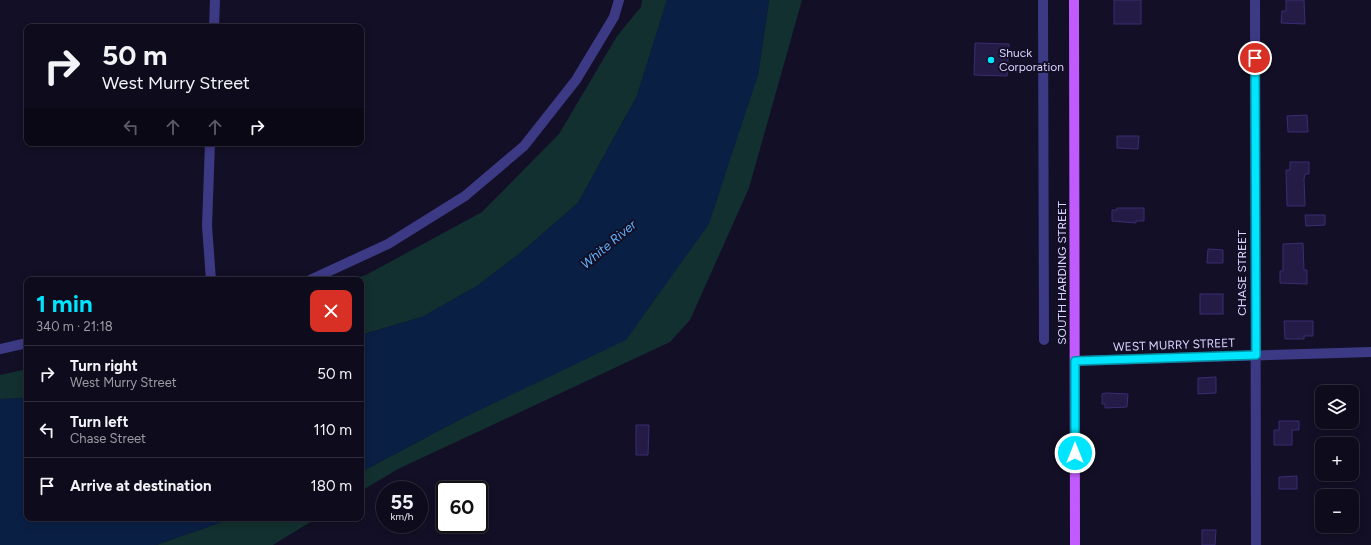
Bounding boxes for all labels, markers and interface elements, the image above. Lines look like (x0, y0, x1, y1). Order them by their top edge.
text: 50 m (102, 38, 168, 72)
icon: right (36, 40, 88, 92)
pin (1238, 41, 1272, 75)
place label: Shuck Corporation (999, 46, 1064, 74)
icon: arrive (1244, 47, 1266, 69)
marker: Shuck Corporation (986, 55, 996, 65)
text: West Murry Street (102, 72, 250, 94)
icon: left (120, 116, 142, 138)
icon: ahead (162, 116, 184, 138)
icon: ahead (204, 116, 226, 138)
icon: right (246, 116, 268, 138)
street label: SOUTH HARDING STREET (1055, 201, 1069, 345)
water label: White River (578, 217, 639, 272)
street label: CHASE STREET (1235, 230, 1249, 316)
text: 1 min (36, 289, 93, 318)
button: close (310, 290, 352, 332)
text: 340 m · 21:18 (36, 319, 113, 334)
street label: WEST MURRY STREET (1113, 336, 1235, 354)
text: Turn right (70, 357, 138, 375)
icon: right (36, 363, 58, 385)
text: 50 m (317, 365, 352, 383)
text: West Murry Street (70, 375, 177, 390)
map controls (1315, 385, 1359, 533)
button: layers (1315, 385, 1359, 429)
text: Turn left (70, 413, 128, 431)
icon: left (36, 419, 58, 441)
text: 110 m (314, 421, 352, 439)
text: Chase Street (70, 431, 146, 446)
position arrow (1054, 432, 1096, 474)
button: + (1315, 437, 1359, 481)
icon: arrive (36, 475, 58, 497)
text: Arrive at destination (70, 477, 211, 495)
text: 180 m (311, 477, 352, 495)
speed limit sign: 60 (436, 481, 488, 533)
button: − (1315, 489, 1359, 533)
text: 55 (390, 490, 414, 514)
text: km/h (391, 510, 413, 523)

